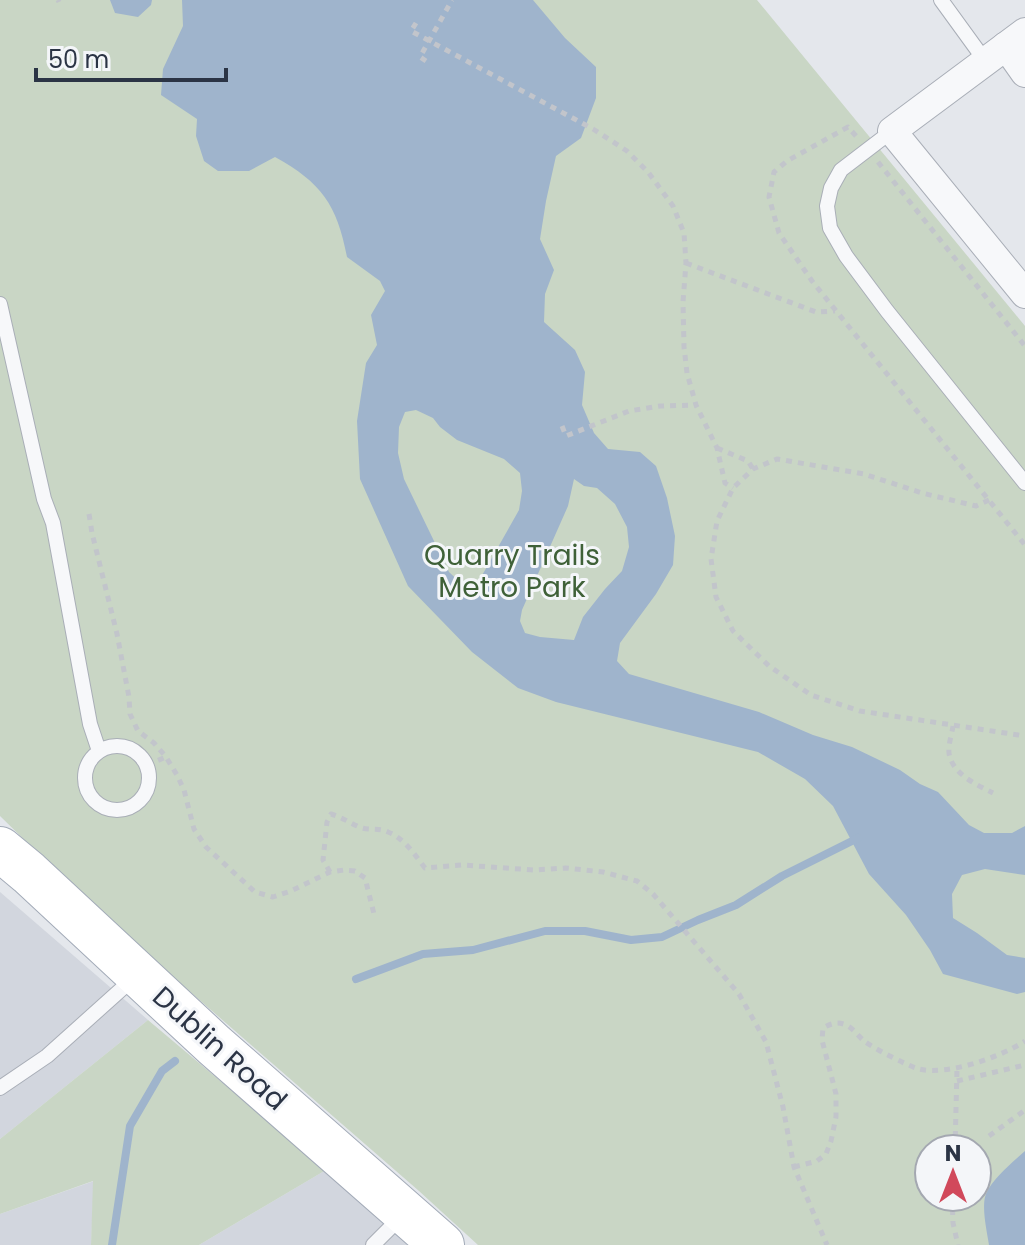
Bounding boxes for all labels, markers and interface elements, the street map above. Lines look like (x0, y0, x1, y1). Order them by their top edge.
scale bar (36, 32, 226, 82)
text: 50 m (48, 43, 109, 76)
park label: Quarry Trails Metro Park (424, 536, 600, 607)
street label: Dublin Road (144, 977, 295, 1119)
north arrow (913, 1133, 993, 1213)
text: N (945, 1138, 961, 1169)

